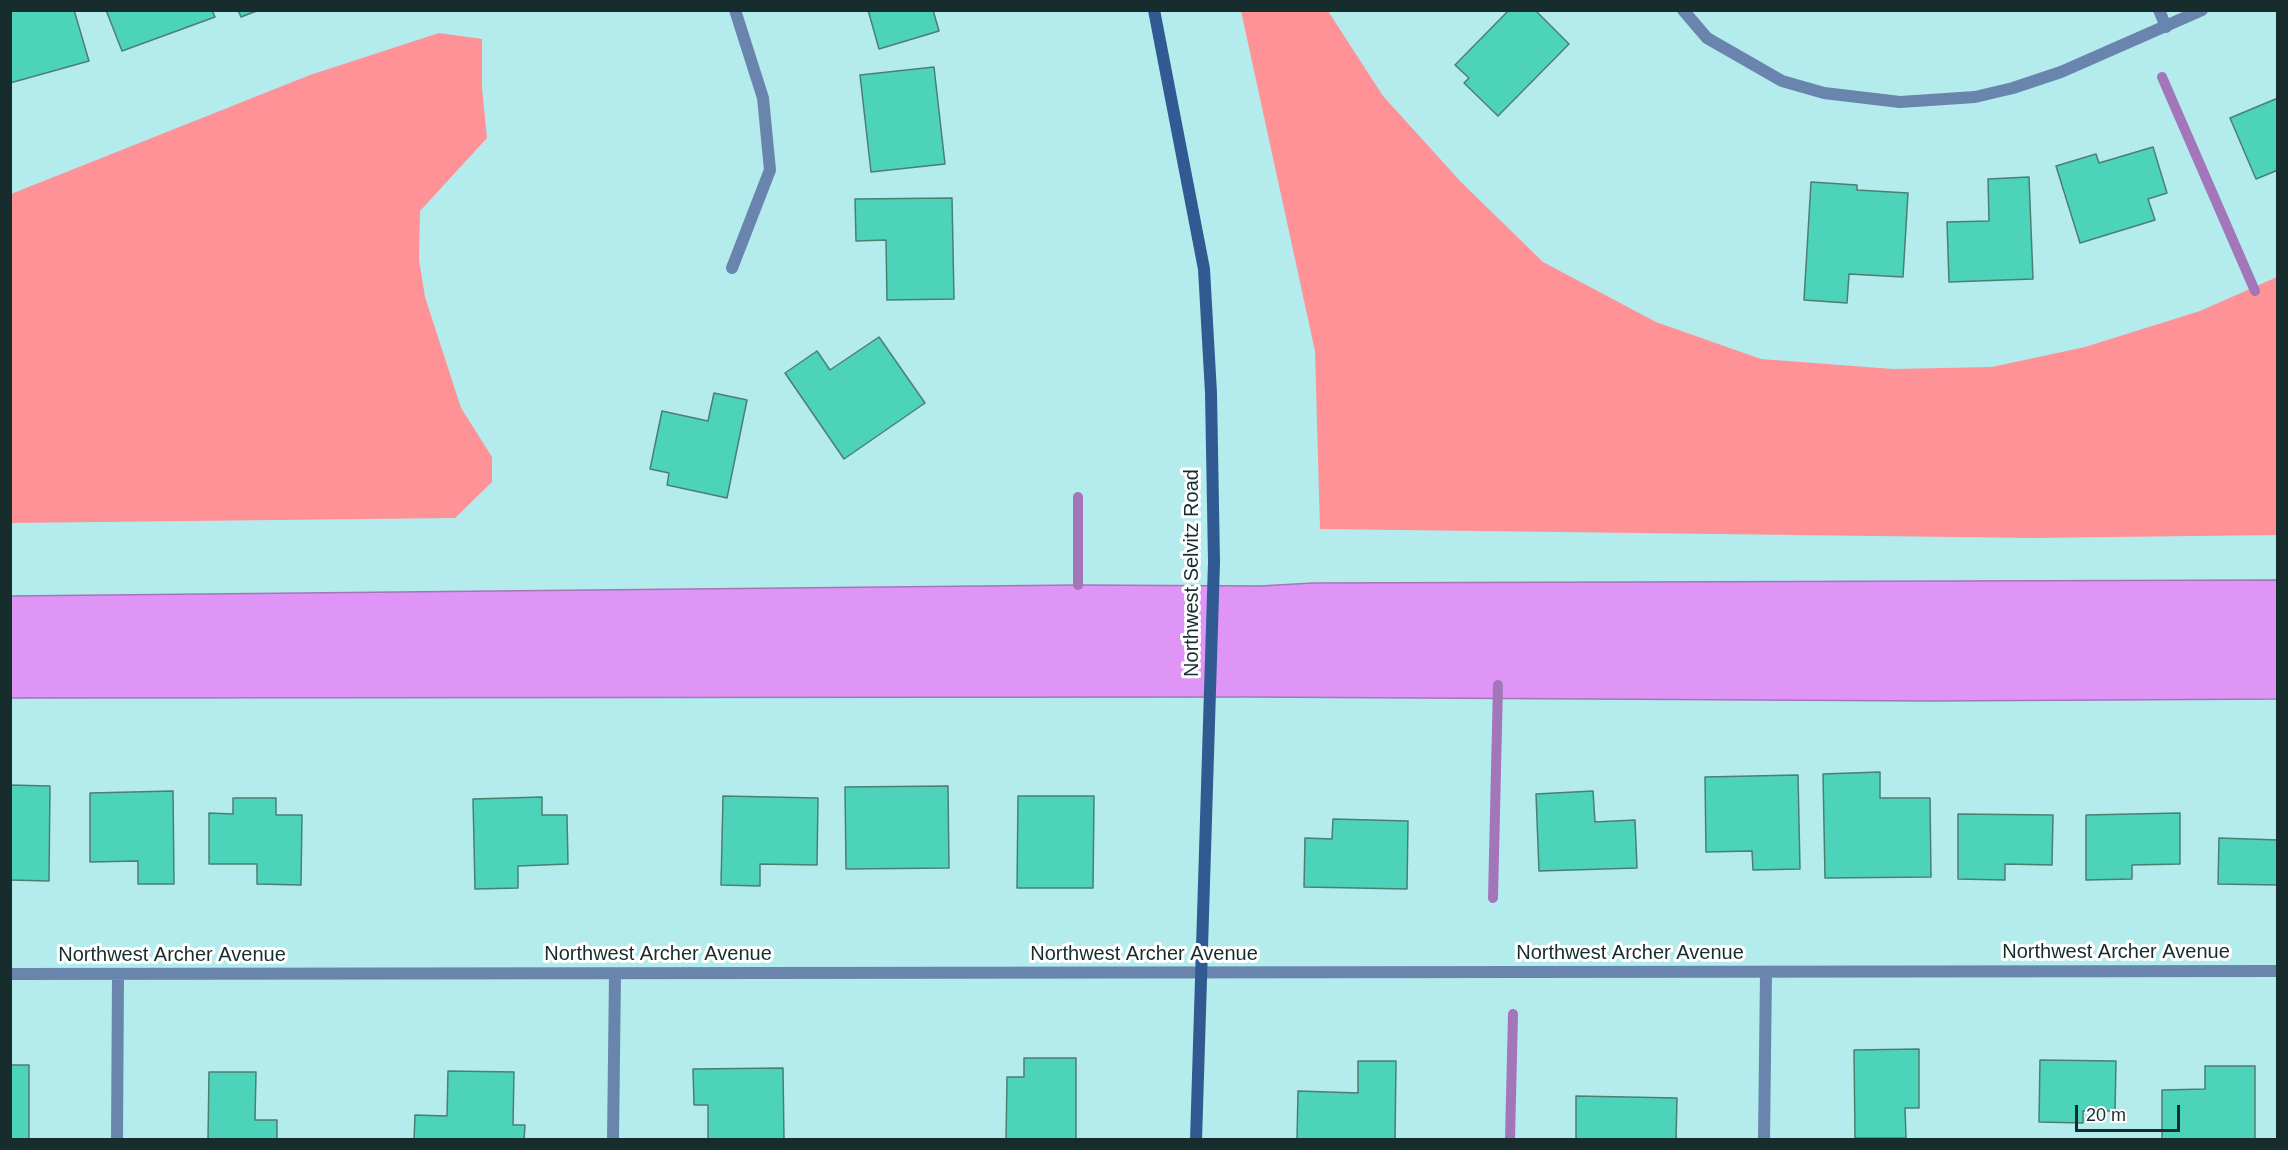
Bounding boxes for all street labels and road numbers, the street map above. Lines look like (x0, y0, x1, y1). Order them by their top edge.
street label: Northwest Selvitz Road (1180, 469, 1204, 677)
street label: Northwest Archer Avenue (2002, 940, 2230, 964)
street label: Northwest Archer Avenue (1516, 941, 1744, 965)
street label: Northwest Archer Avenue (544, 942, 772, 966)
street label: Northwest Archer Avenue (1030, 942, 1258, 966)
street label: Northwest Archer Avenue (58, 943, 286, 967)

